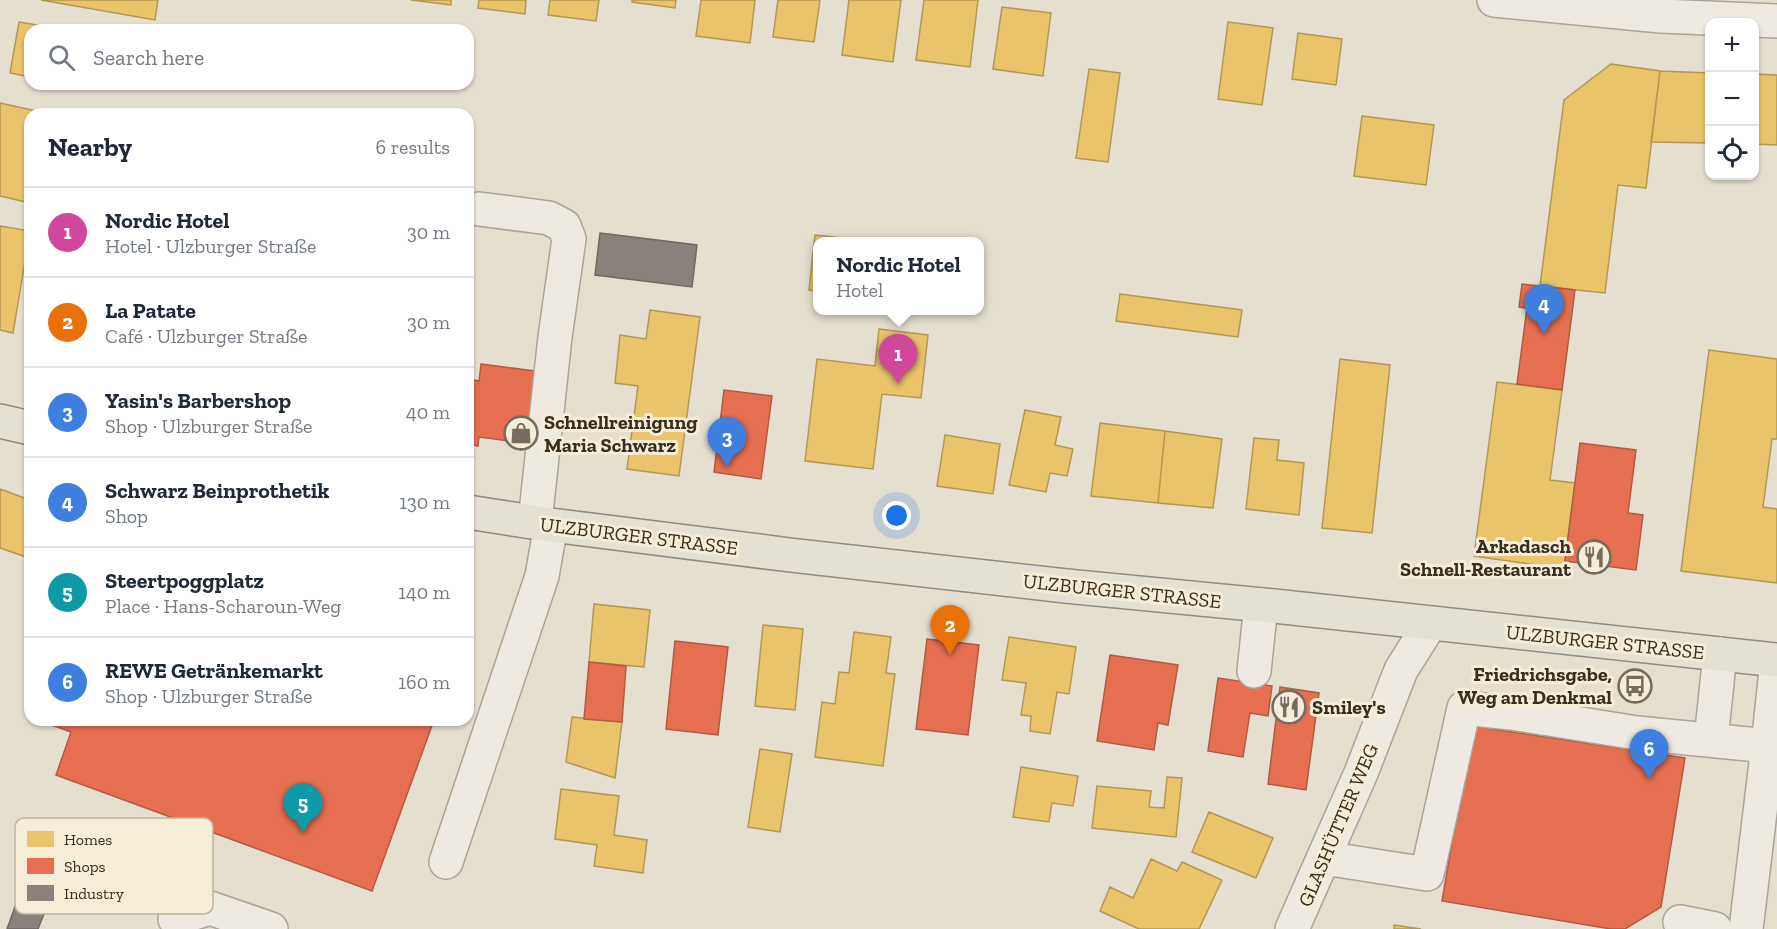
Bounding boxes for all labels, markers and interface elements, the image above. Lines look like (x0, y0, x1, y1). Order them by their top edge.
map controls (1705, 18, 1759, 180)
button: + (1705, 18, 1759, 72)
search box (24, 24, 474, 90)
icon: search (45, 41, 78, 74)
text: Search here (93, 44, 204, 71)
button: − (1705, 72, 1759, 126)
button: locate (1705, 126, 1759, 180)
text: Nearby (48, 131, 132, 163)
text: 6 results (376, 135, 450, 159)
text: Nordic Hotel (105, 207, 229, 234)
text: 1 (63, 220, 72, 244)
text: 30 m (407, 220, 450, 244)
text: Hotel · Ulzburger Straße (105, 234, 316, 258)
popup (813, 237, 984, 315)
text: Nordic Hotel (836, 251, 961, 278)
text: Hotel (836, 278, 883, 302)
pin: 4 (1524, 284, 1564, 334)
text: La Patate (105, 297, 196, 324)
text: 2 (62, 310, 73, 334)
text: 30 m (407, 310, 450, 334)
text: Café · Ulzburger Straße (105, 324, 308, 348)
pin: 1 (878, 334, 918, 384)
text: Yasin's Barbershop (105, 387, 291, 414)
text: 3 (62, 400, 73, 424)
text: 40 m (406, 400, 450, 424)
place label: Schnellreinigung Maria Schwarz (544, 410, 698, 457)
text: Shop · Ulzburger Straße (105, 414, 312, 438)
shop icon: Schnellreinigung Maria Schwarz (503, 415, 539, 451)
pin: 3 (708, 418, 746, 467)
text: Schwarz Beinprothetik (105, 477, 330, 504)
text: 4 (62, 490, 73, 514)
text: 130 m (399, 490, 450, 514)
your location (882, 501, 911, 530)
text: Shop (105, 504, 148, 528)
street label: ULZBURGER STRASSE (539, 512, 739, 560)
place label: Arkadasch Schnell-Restaurant (1400, 534, 1572, 581)
restaurant icon: Arkadasch Schnell-Restaurant (1576, 539, 1612, 575)
text: Steertpoggplatz (105, 567, 264, 594)
street label: ULZBURGER STRASSE (1022, 569, 1222, 613)
text: 5 (62, 580, 73, 604)
text: 140 m (398, 580, 450, 604)
text: Place · Hans-Scharoun-Weg (105, 594, 341, 618)
pin: 2 (930, 606, 970, 655)
street label: ULZBURGER STRASSE (1505, 620, 1705, 664)
text: REWE Getränkemarkt (105, 657, 323, 684)
place label: Friedrichsgabe, Weg am Denkmal (1457, 662, 1612, 709)
bus stop icon: Friedrichsgabe, Weg am Denkmal (1617, 668, 1653, 704)
text: 6 (62, 670, 73, 694)
text: 160 m (398, 670, 450, 694)
text: Shop · Ulzburger Straße (105, 684, 312, 708)
restaurant icon: Smiley's (1271, 689, 1307, 725)
place label: Smiley's (1312, 695, 1386, 719)
pin: 6 (1630, 730, 1668, 779)
street label: GLASHÜTTER WEG (1293, 740, 1383, 910)
pin: 5 (284, 784, 322, 833)
legend (15, 818, 213, 914)
text: Homes (64, 830, 112, 849)
text: Shops (64, 857, 106, 876)
text: Industry (64, 884, 125, 903)

